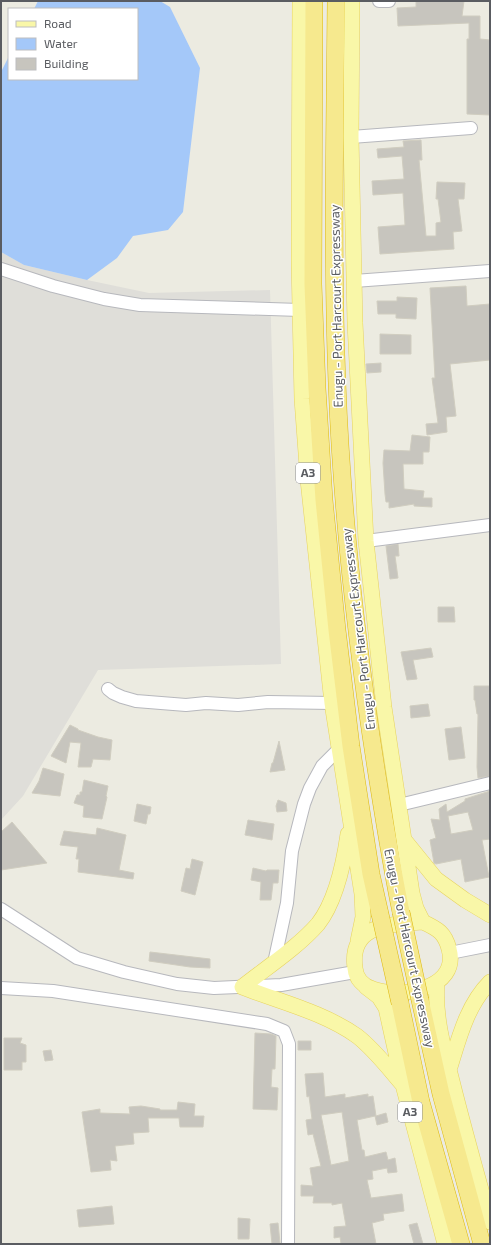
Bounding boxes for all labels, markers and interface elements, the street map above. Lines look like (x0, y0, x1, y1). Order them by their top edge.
legend (8, 8, 138, 80)
text: Road (44, 16, 72, 30)
text: Water (44, 36, 78, 50)
text: Building (44, 56, 89, 70)
street label: Enugu - Port Harcourt Expressway (326, 204, 346, 408)
road number: A3 (296, 463, 320, 483)
street label: Enugu - Port Harcourt Expressway (338, 527, 378, 731)
street label: Enugu - Port Harcourt Expressway (381, 847, 439, 1049)
road number: A3 (398, 1102, 422, 1122)

